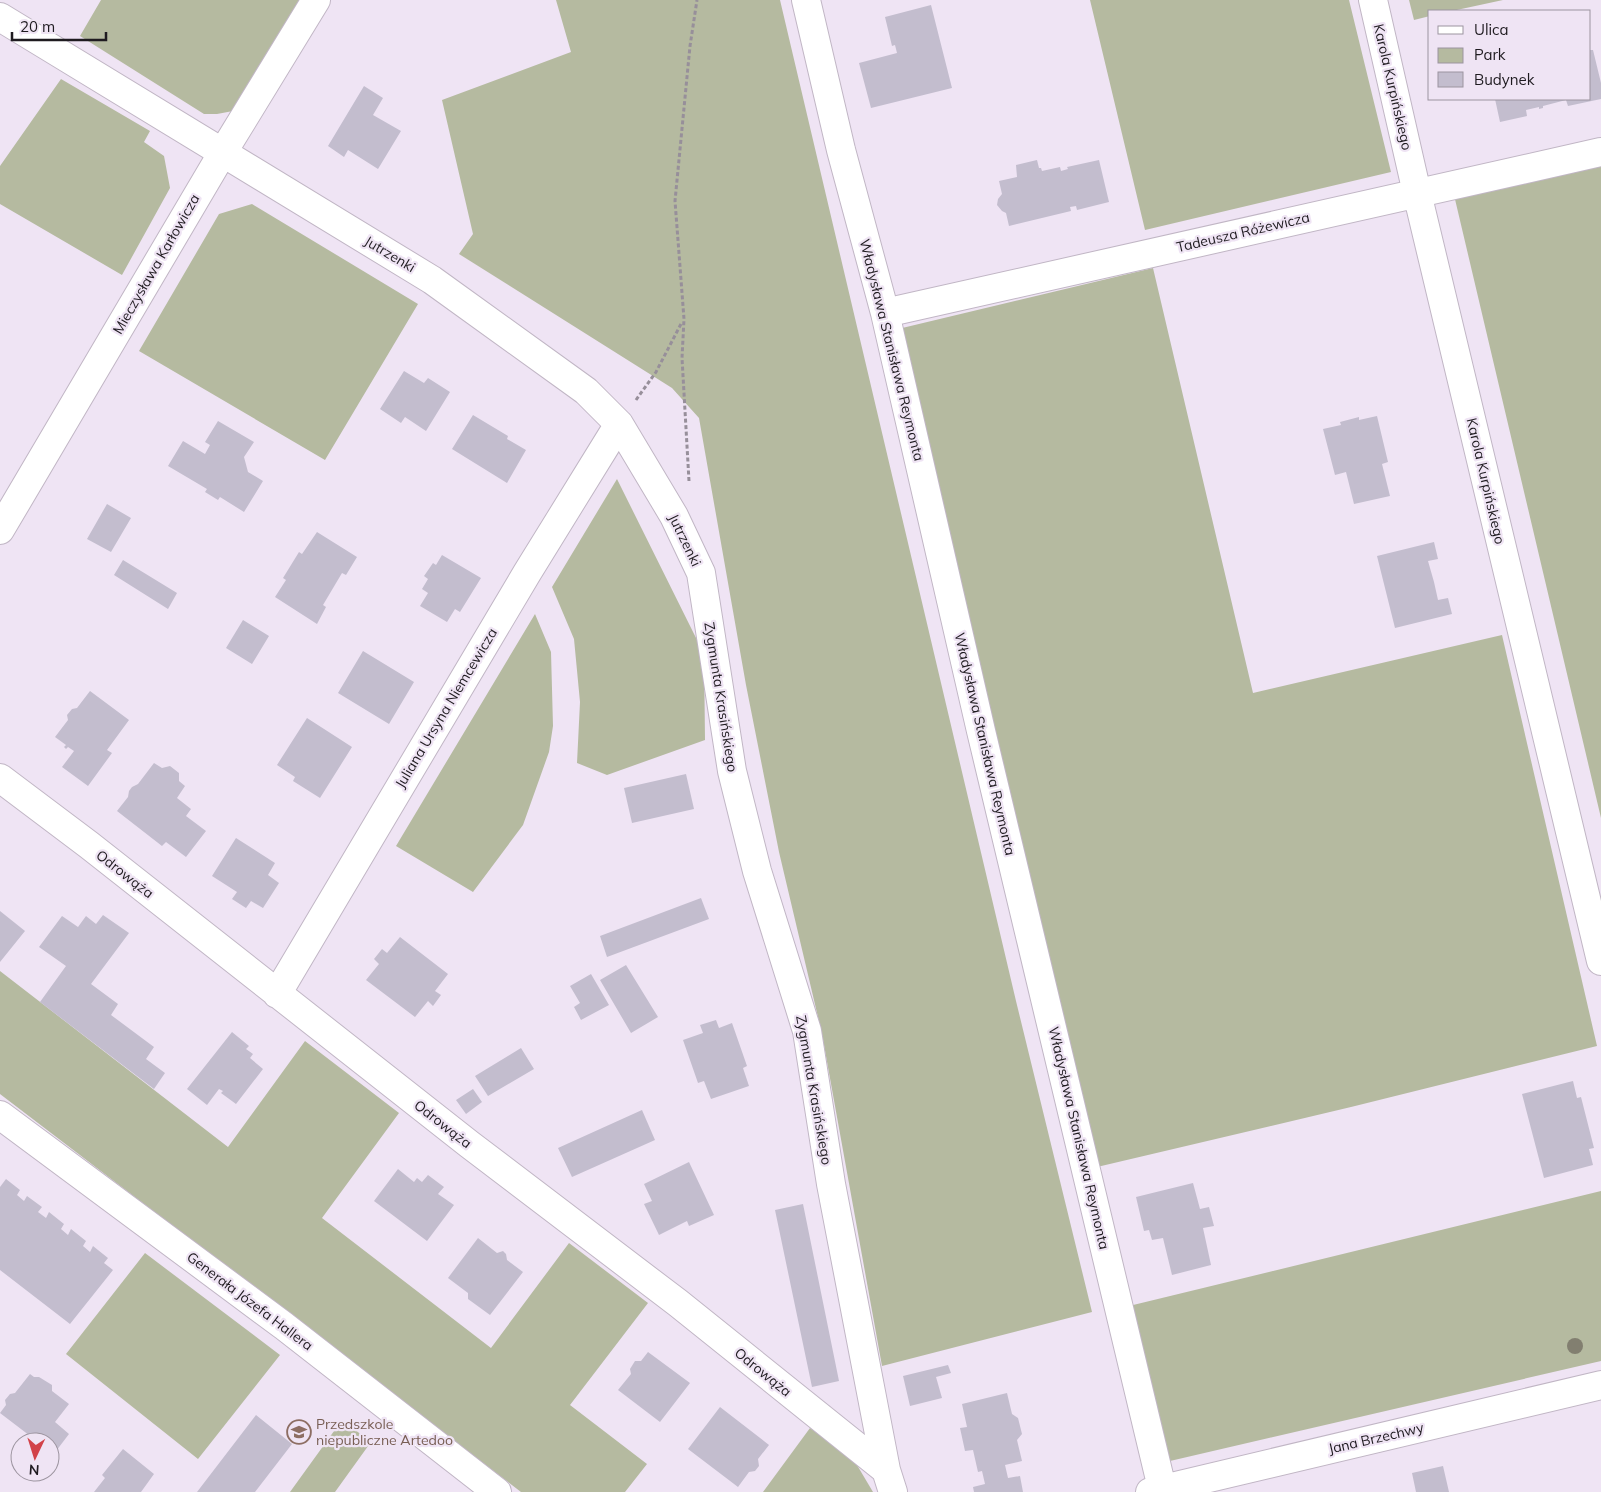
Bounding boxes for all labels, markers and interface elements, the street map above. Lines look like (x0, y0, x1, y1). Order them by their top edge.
scale bar (12, 10, 106, 42)
legend (1428, 10, 1591, 100)
text: 20 m (20, 17, 55, 36)
text: Ulica (1474, 20, 1508, 39)
street label: Karola Kurpińskiego (1370, 22, 1416, 152)
text: Park (1474, 45, 1506, 64)
text: Budynek (1474, 70, 1535, 89)
street label: Mieczysława Karłowicza (109, 191, 203, 337)
street label: Tadeusza Różewicza (1175, 208, 1311, 256)
street label: Jutrzenki (361, 232, 419, 276)
street label: Władysława Stanisława Reymonta (856, 237, 928, 463)
street label: Karola Kurpińskiego (1463, 416, 1509, 546)
street label: Jutrzenki (665, 511, 705, 569)
street label: Zygmunta Krasińskiego (700, 621, 742, 773)
street label: Juliana Ursyna Niemcewicza (391, 625, 501, 791)
street label: Władysława Stanisława Reymonta (951, 631, 1019, 857)
street label: Odrowąża (93, 846, 157, 902)
street label: Zygmunta Krasińskiego (792, 1014, 836, 1166)
street label: Władysława Stanisława Reymonta (1045, 1025, 1113, 1251)
street label: Odrowąża (411, 1096, 475, 1152)
street label: Generała Józefa Hallera (183, 1248, 317, 1354)
street label: Odrowąża (731, 1344, 795, 1400)
place label: Przedszkole niepubliczne Artedoo (316, 1415, 453, 1449)
street label: Jana Brzechwy (1326, 1418, 1426, 1458)
school or university icon: Przedszkole niepubliczne Artedoo (286, 1419, 312, 1445)
north arrow (10, 1432, 60, 1482)
text: N (28, 1461, 40, 1479)

